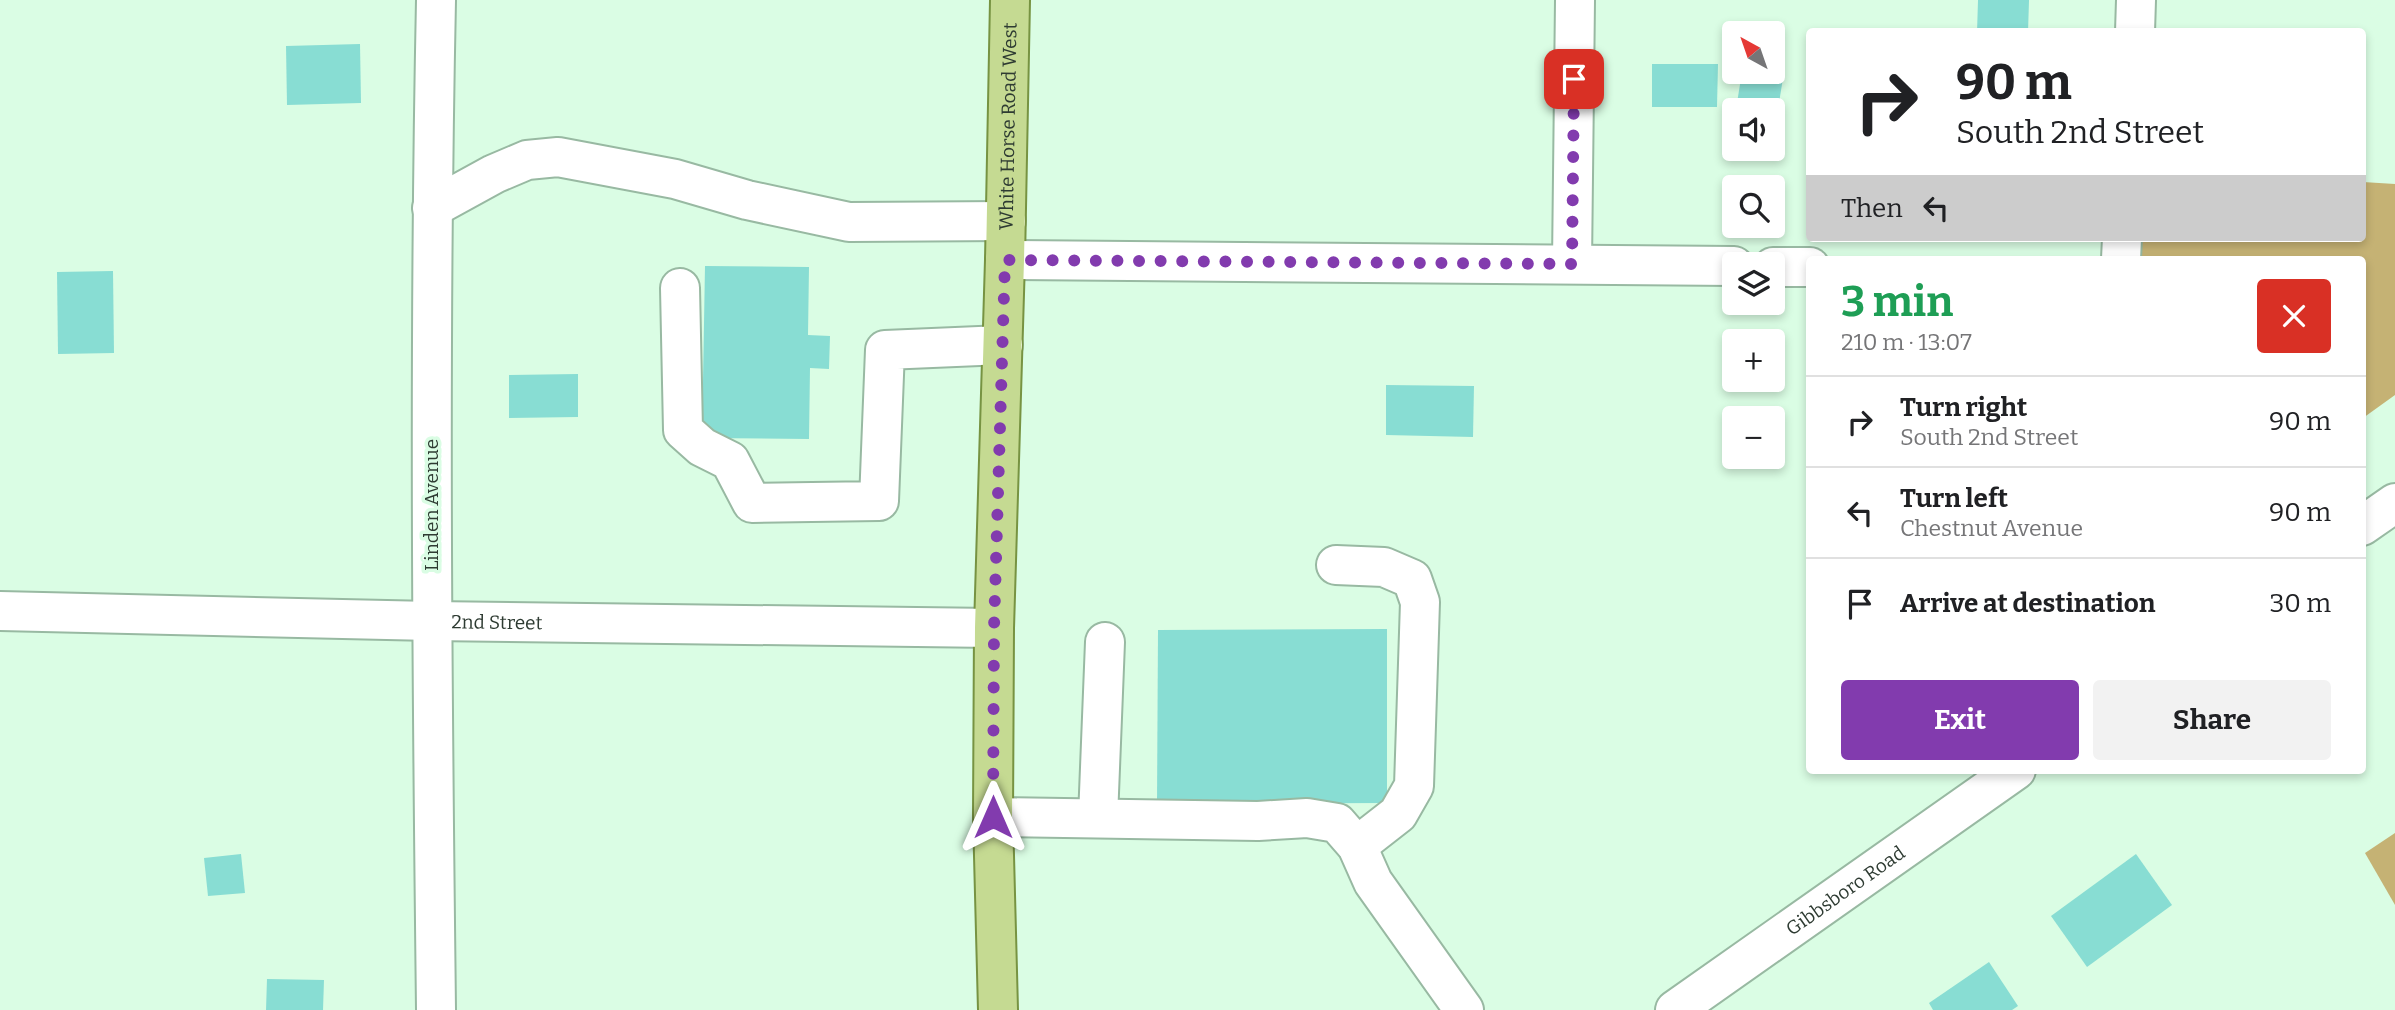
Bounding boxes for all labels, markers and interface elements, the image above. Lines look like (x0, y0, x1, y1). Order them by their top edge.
north arrow (1722, 21, 1785, 84)
map controls (1722, 21, 1785, 469)
street label: White Horse Road West (994, 22, 1021, 230)
pin (1544, 49, 1604, 109)
text: 90 m (1956, 53, 2072, 112)
icon: right (1841, 56, 1932, 147)
icon: arrive (1555, 60, 1593, 98)
button: sound (1722, 98, 1785, 161)
text: South 2nd Street (1956, 113, 2204, 151)
button: search (1722, 175, 1785, 238)
icon: left (1917, 189, 1955, 227)
text: Then (1841, 193, 1903, 224)
button: layers (1722, 252, 1785, 315)
text: 3 min (1841, 277, 1953, 327)
button: close (2257, 279, 2331, 353)
text: 210 m · 13:07 (1841, 328, 1972, 356)
button: + (1722, 329, 1785, 392)
text: Turn right (1900, 392, 2027, 423)
icon: right (1841, 403, 1879, 441)
button: − (1722, 406, 1785, 469)
text: 90 m (2269, 406, 2331, 437)
text: South 2nd Street (1900, 423, 2078, 451)
street label: Linden Avenue (420, 439, 443, 571)
text: Turn left (1900, 483, 2008, 514)
icon: left (1841, 494, 1879, 532)
text: 90 m (2269, 497, 2331, 528)
text: Chestnut Avenue (1900, 514, 2083, 542)
icon: arrive (1841, 585, 1879, 623)
text: Arrive at destination (1900, 588, 2155, 619)
text: 30 m (2270, 588, 2331, 619)
street label: 2nd Street (451, 610, 543, 634)
button: Exit (1841, 680, 2079, 760)
button: Share (2093, 680, 2331, 760)
position arrow (956, 780, 1030, 854)
street label: Gibbsboro Road (1781, 841, 1909, 940)

